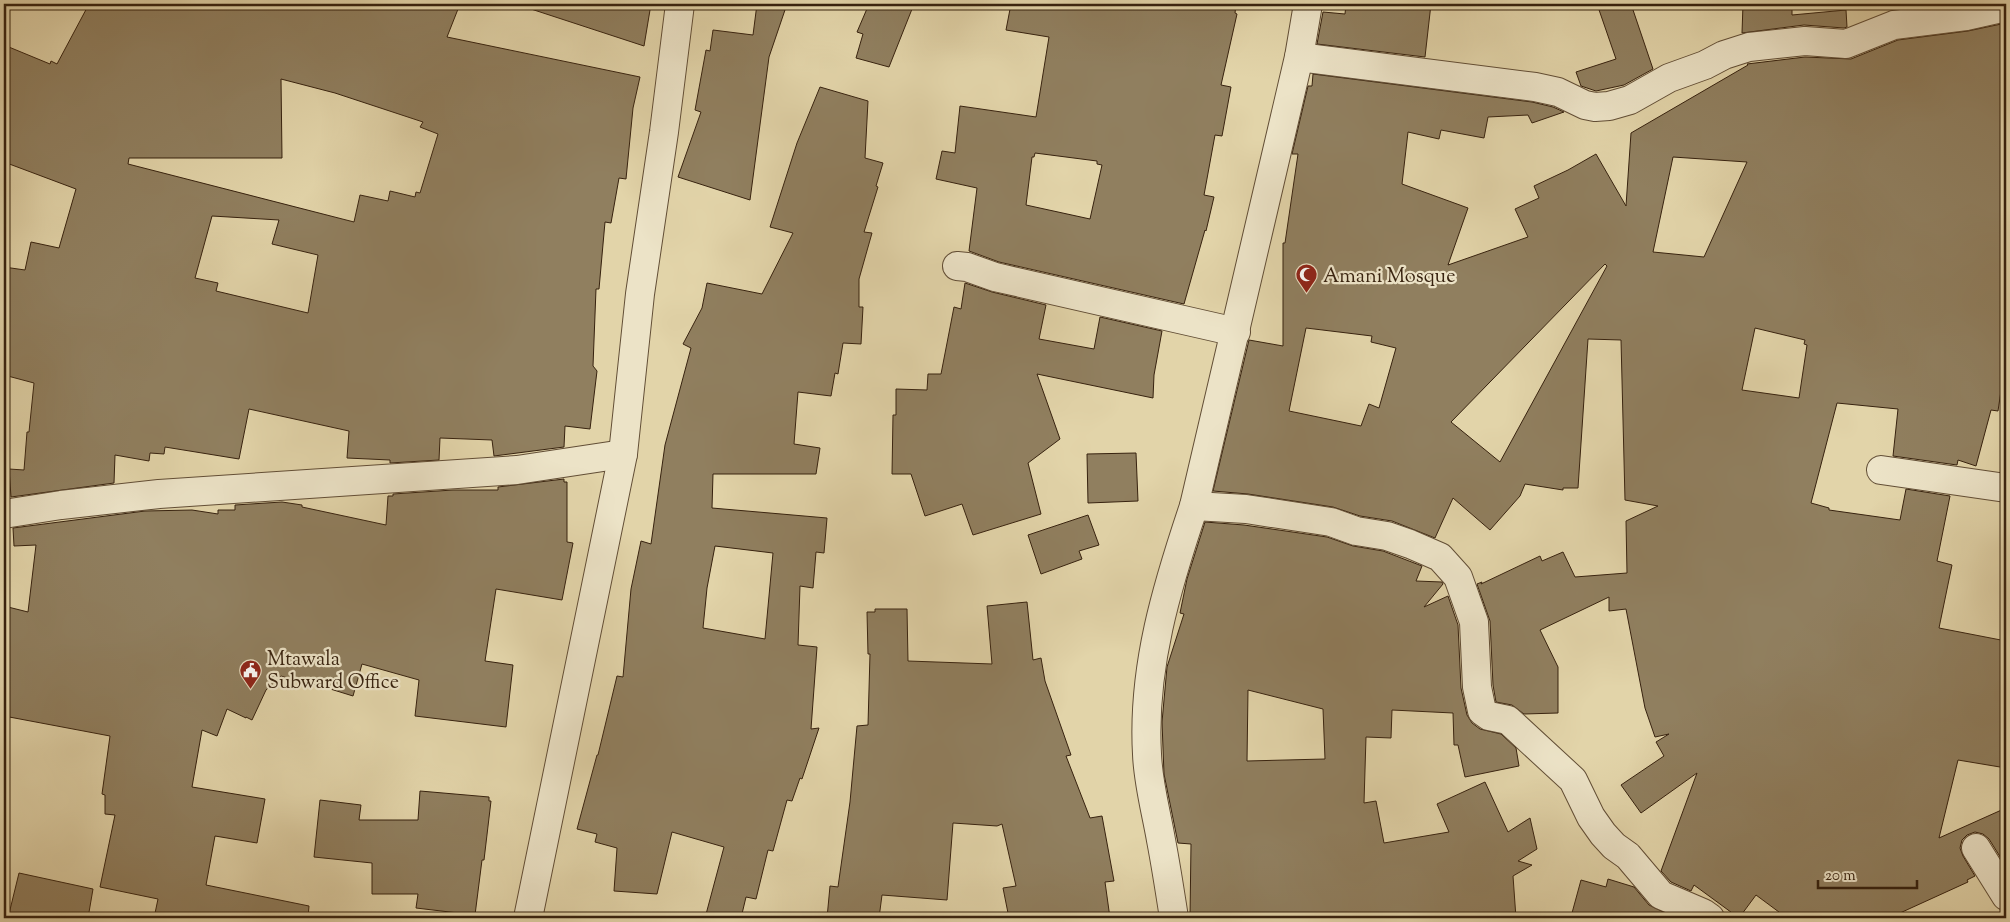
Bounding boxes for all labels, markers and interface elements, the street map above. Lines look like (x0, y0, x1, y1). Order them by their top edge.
mosque icon: Amani Mosque (1295, 263, 1319, 294)
place label: Amani Mosque (1323, 263, 1455, 292)
place label: Mtawala Subward Office (267, 646, 399, 698)
public building icon: Mtawala Subward Office (239, 658, 263, 689)
scale bar (1818, 857, 1916, 889)
text: 20 m (1825, 866, 1856, 887)

